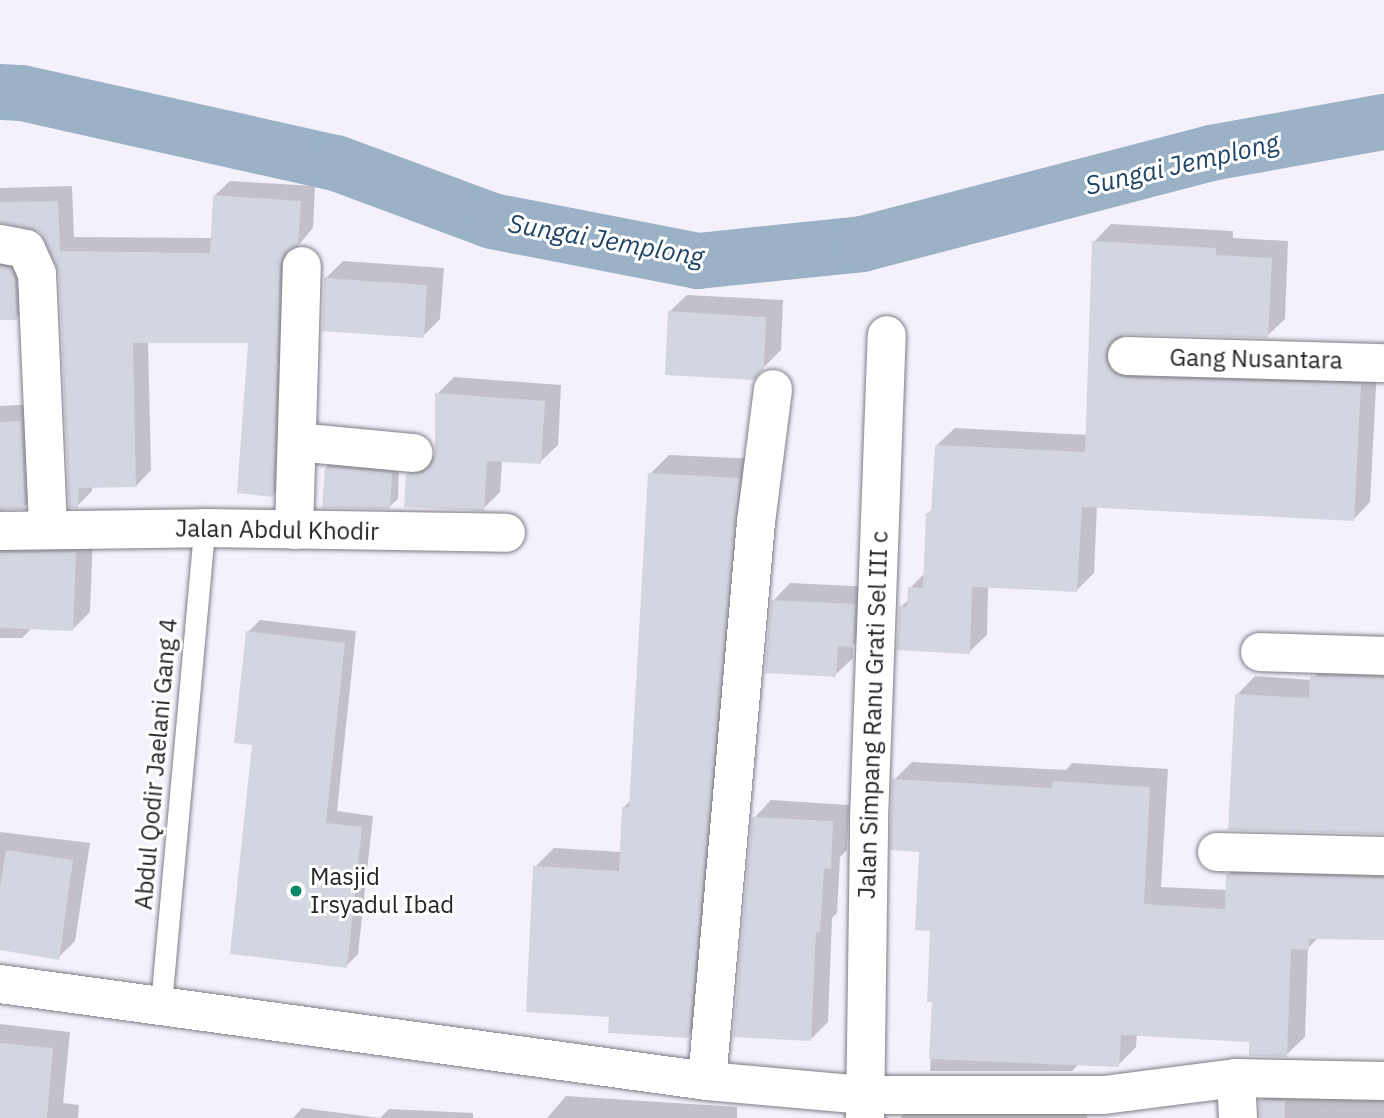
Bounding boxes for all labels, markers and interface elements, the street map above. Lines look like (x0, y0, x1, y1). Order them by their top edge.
water label: Sungai Jemplong (1082, 127, 1282, 201)
water label: Sungai Jemplong (506, 207, 706, 273)
street label: Gang Nusantara (1169, 343, 1343, 375)
street label: Jalan Abdul Khodir (175, 514, 379, 546)
street label: Jalan Simpang Ranu Grati Sel III c (852, 530, 894, 900)
street label: Abdul Qodir Jaelani Gang 4 (129, 617, 183, 911)
place label: Masjid Irsyadul Ibad (310, 863, 454, 919)
marker: Masjid Irsyadul Ibad (288, 883, 304, 899)

